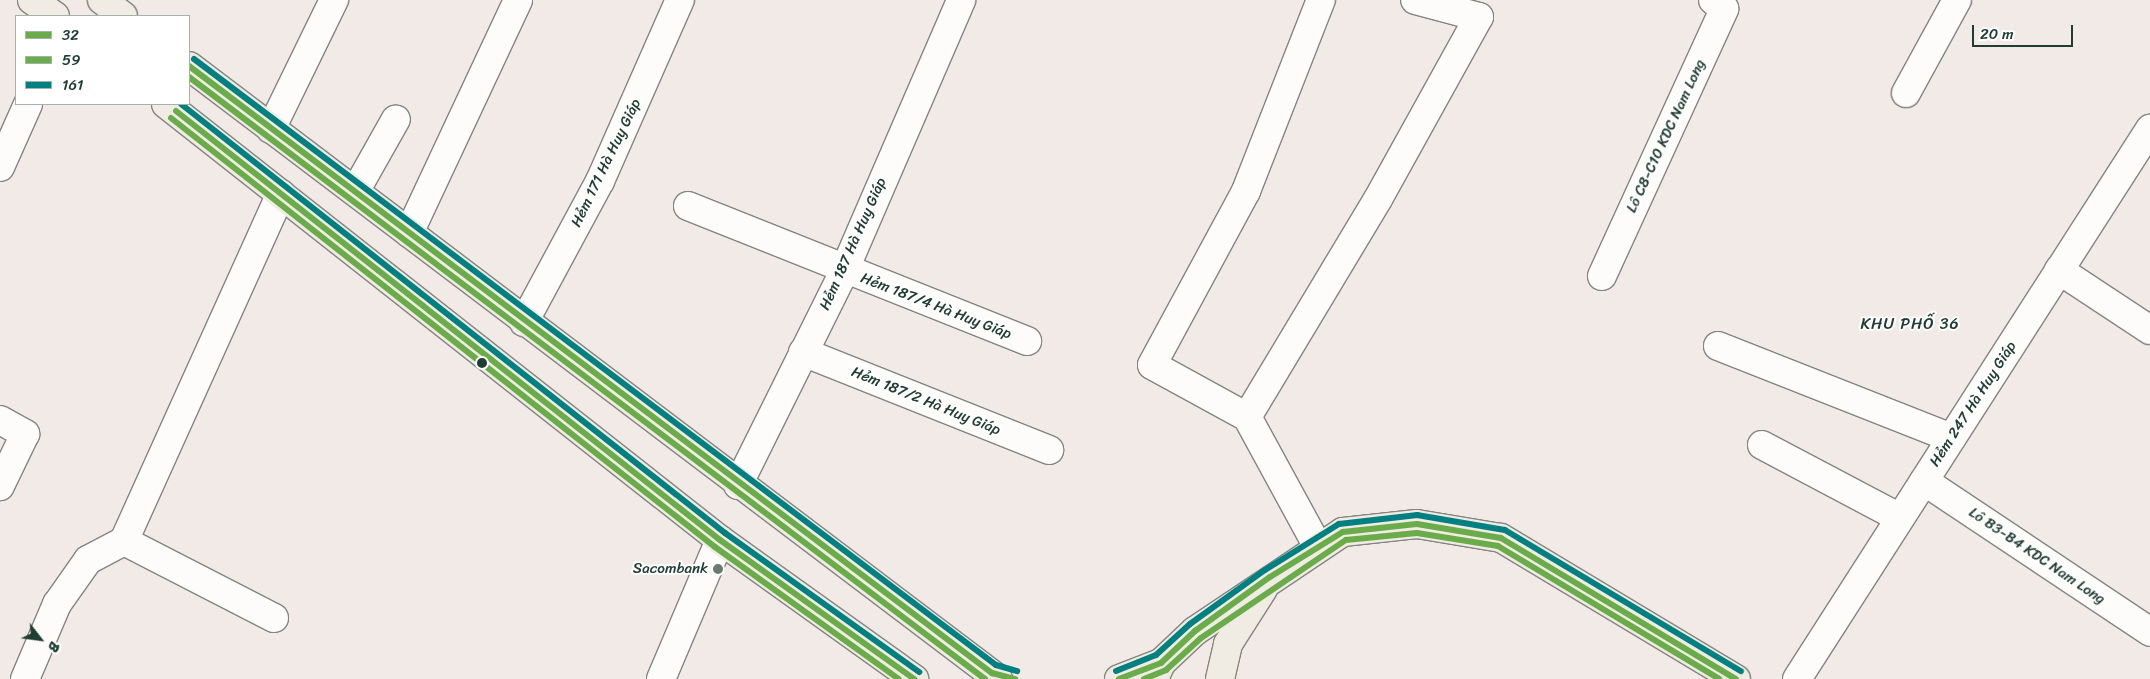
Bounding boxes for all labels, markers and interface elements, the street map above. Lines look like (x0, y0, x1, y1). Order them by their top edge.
legend (15, 15, 190, 105)
scale bar (1975, 15, 2076, 47)
text: 20 m (1980, 21, 2014, 47)
text: 32 (62, 22, 79, 48)
text: 59 (62, 47, 80, 73)
street label: Lô C8-C10 KDC Nam Long (1622, 56, 1710, 216)
text: 161 (62, 72, 83, 98)
street label: Hẻm 171 Hà Huy Giáp (567, 96, 645, 230)
street label: Hẻm 187 Hà Huy Giáp (816, 175, 890, 313)
street label: Hẻm 187/4 Hà Huy Giáp (858, 269, 1014, 343)
district label: KHU PHỐ 36 (1859, 314, 1961, 334)
street label: Hẻm 247 Hà Huy Giáp (1926, 338, 2020, 470)
unlabelled marker (477, 358, 487, 368)
street label: Hẻm 187/2 Hà Huy Giáp (849, 363, 1003, 439)
street label: Lô B3-B4 KDC Nam Long (1965, 504, 2109, 608)
place label: Sacombank (633, 560, 708, 578)
marker: Sacombank (712, 563, 724, 575)
north arrow (15, 614, 65, 664)
text: B (40, 637, 66, 657)

